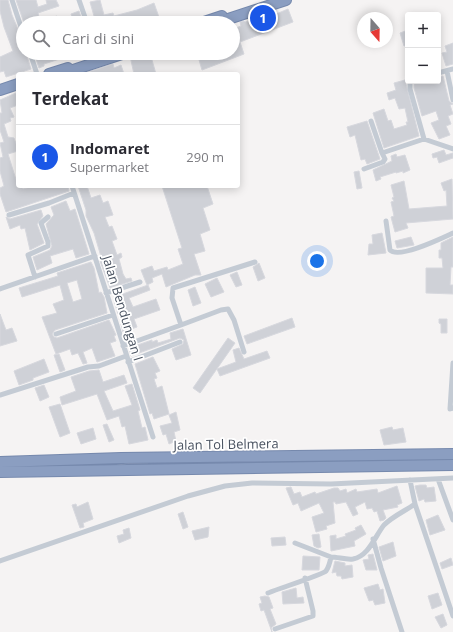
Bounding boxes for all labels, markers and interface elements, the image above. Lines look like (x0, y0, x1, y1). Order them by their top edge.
pin: 1 (250, 3, 276, 33)
north arrow (357, 12, 393, 48)
map controls (405, 12, 441, 84)
button: + (405, 12, 441, 48)
search box (16, 16, 240, 60)
icon: search (30, 27, 52, 49)
text: Cari di sini (62, 28, 134, 48)
button: − (405, 48, 441, 84)
text: Terdekat (32, 87, 109, 110)
text: Indomaret (70, 138, 150, 158)
text: 1 (41, 148, 49, 166)
text: 290 m (186, 148, 224, 166)
text: Supermarket (70, 158, 149, 176)
street label: Jalan Bendungan I (98, 251, 148, 363)
your location (307, 251, 327, 271)
street label: Jalan Tol Belmera (171, 434, 279, 454)

